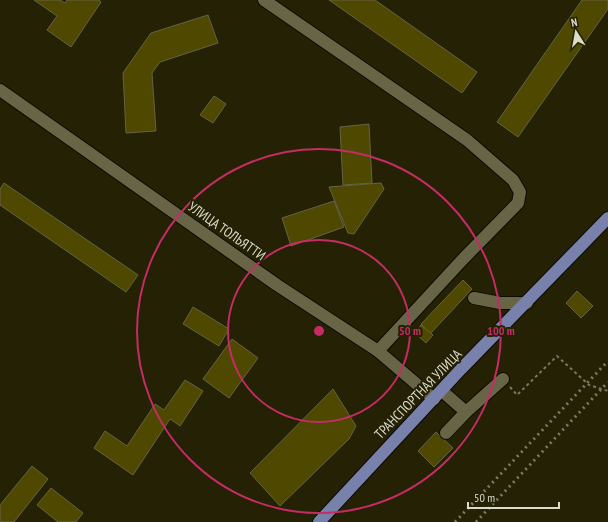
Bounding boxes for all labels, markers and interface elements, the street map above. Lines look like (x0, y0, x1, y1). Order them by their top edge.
north arrow (556, 12, 596, 52)
text: N (570, 15, 578, 30)
street label: УЛИЦА ТОЛЬЯТТИ (185, 198, 269, 264)
text: 50 m (399, 323, 421, 338)
text: 100 m (487, 323, 515, 338)
centre of rings (312, 324, 326, 338)
street label: ТРАНСПОРТНАЯ УЛИЦА (370, 345, 466, 443)
scale bar (468, 484, 559, 510)
text: 50 m (474, 490, 495, 505)

